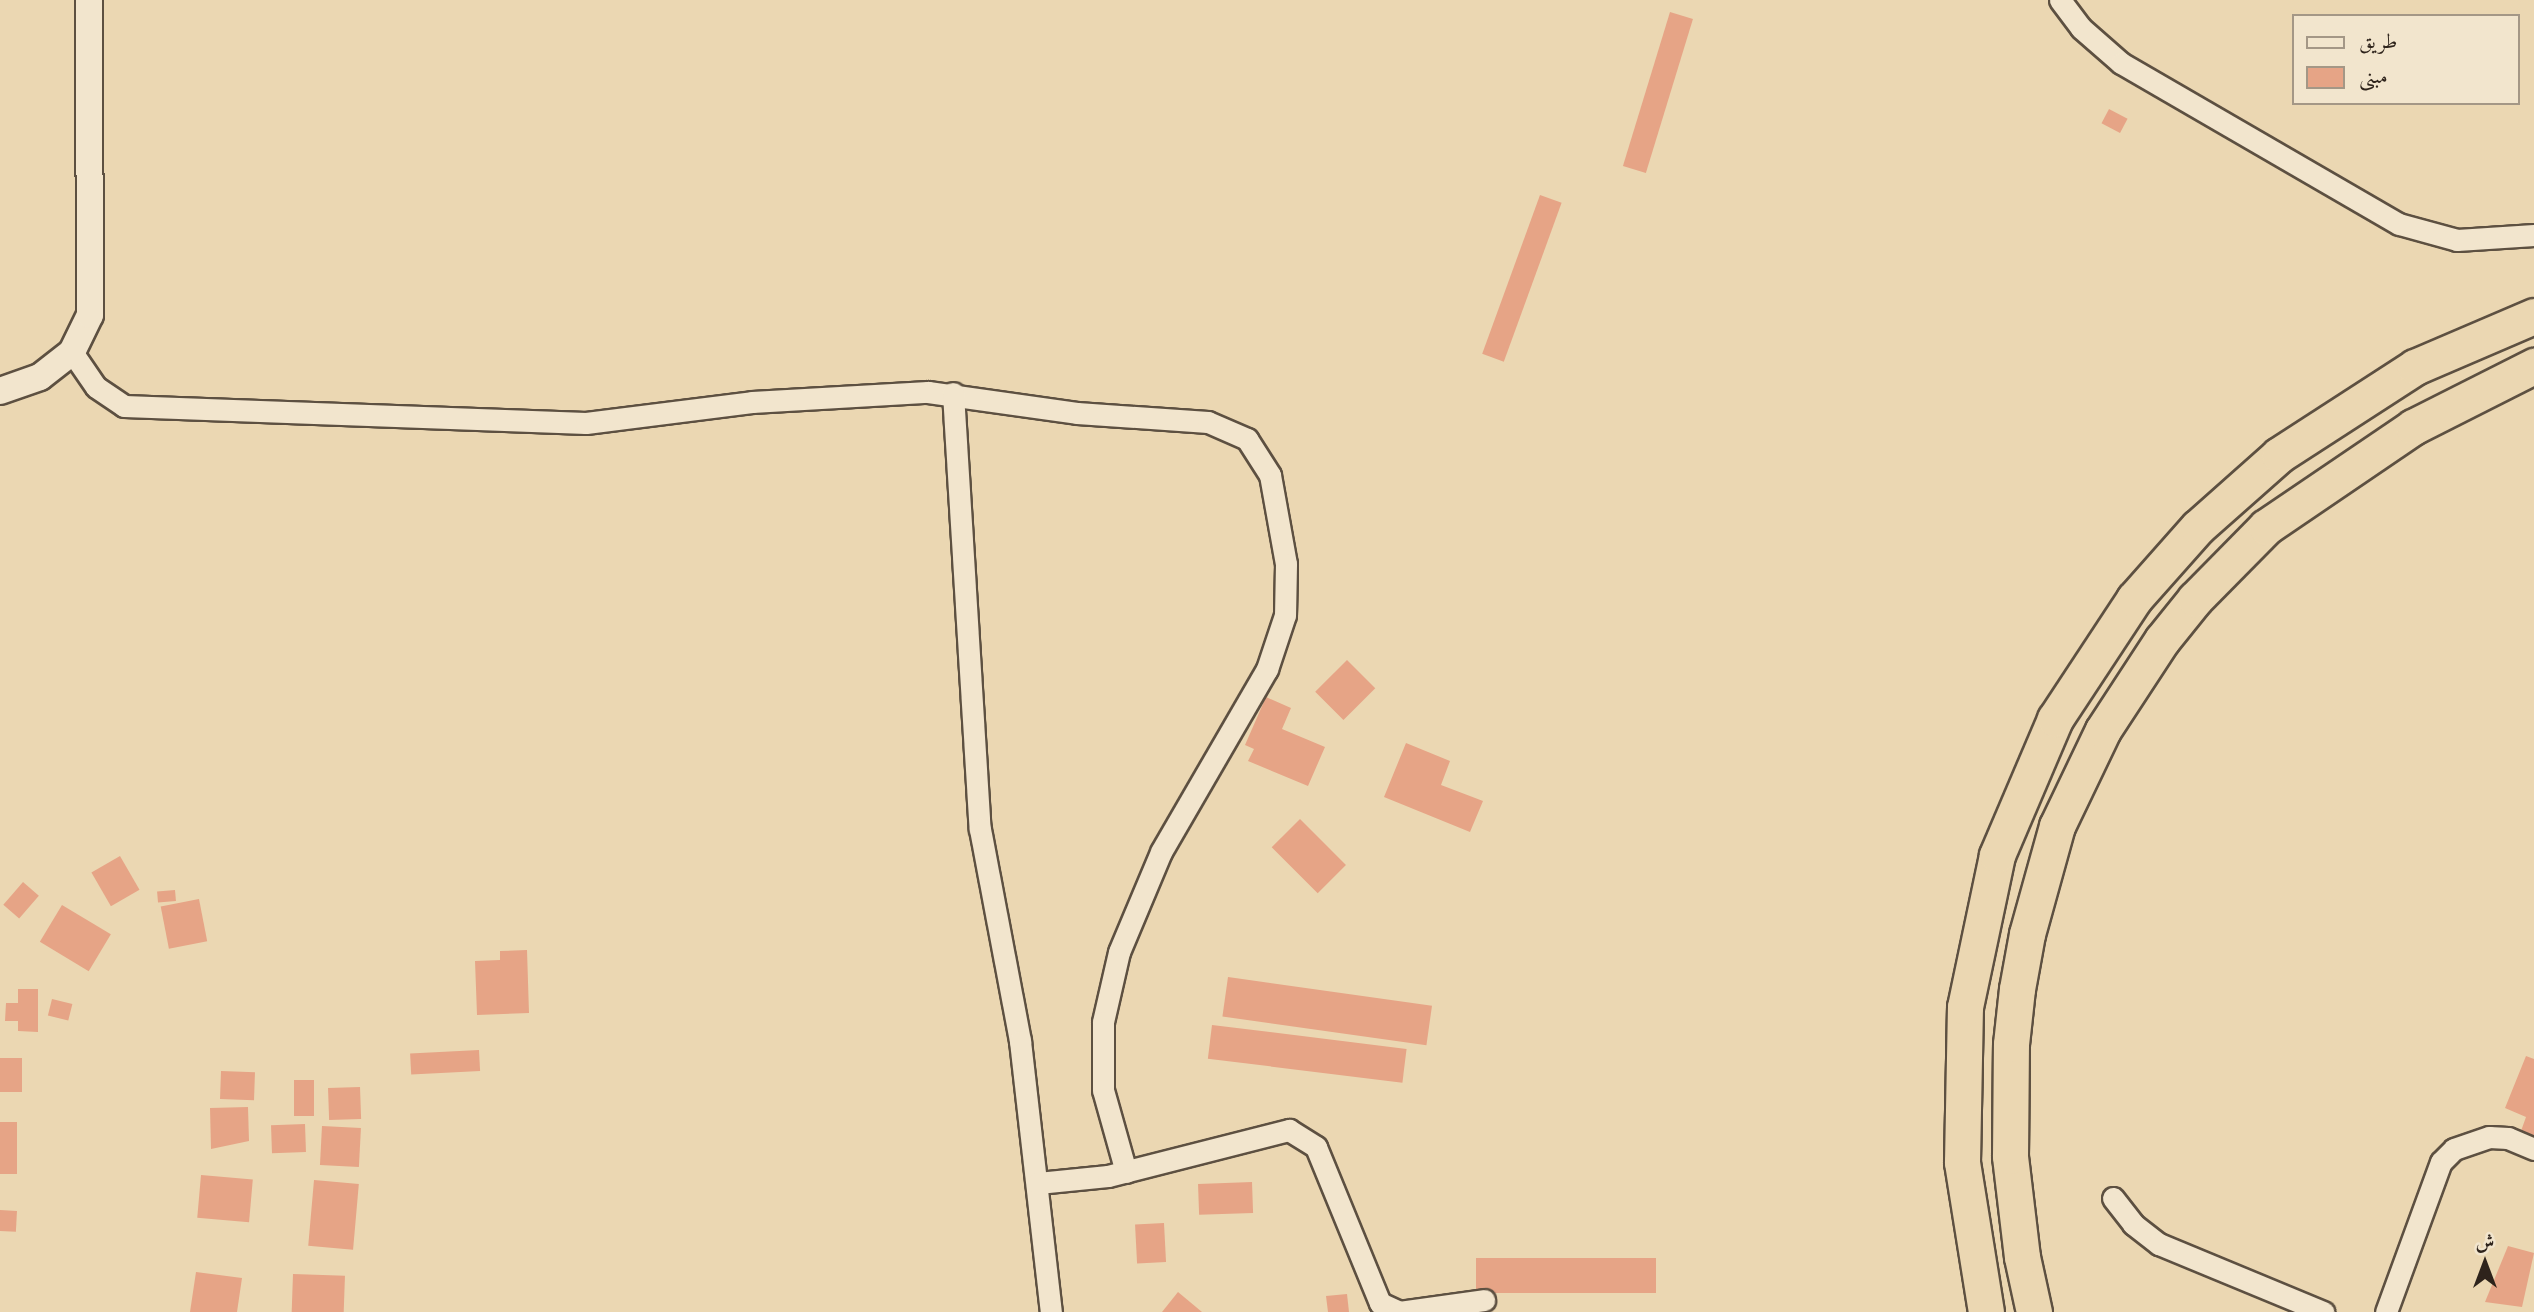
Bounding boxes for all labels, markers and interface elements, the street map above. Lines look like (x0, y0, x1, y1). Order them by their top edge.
legend (2292, 14, 2520, 105)
text: طريق (2359, 29, 2397, 53)
text: مبنى (2359, 64, 2388, 88)
north arrow (2450, 1228, 2520, 1298)
text: ش (2476, 1231, 2494, 1253)

